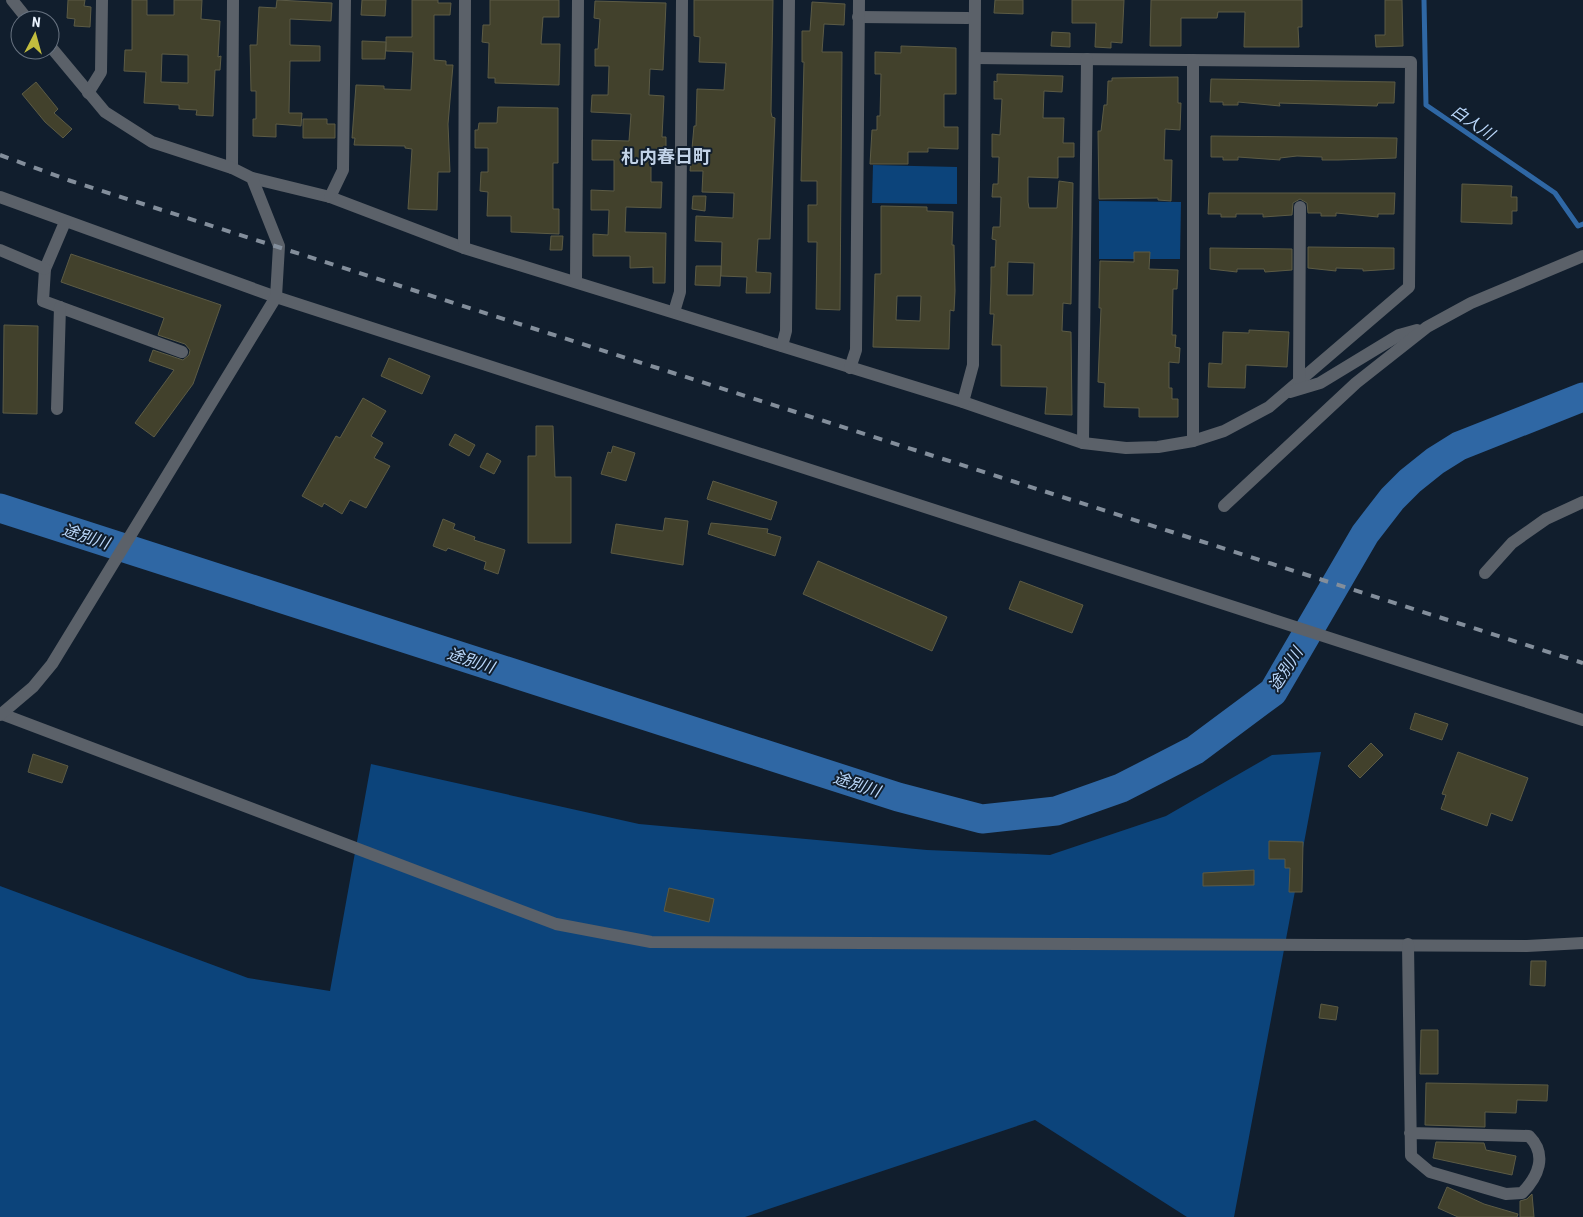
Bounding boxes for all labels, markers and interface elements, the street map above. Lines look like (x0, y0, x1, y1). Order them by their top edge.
north arrow (10, 10, 60, 60)
text: N (31, 14, 41, 30)
water label: 白人川 (1448, 101, 1500, 145)
district label: 札内春日町 (621, 146, 711, 167)
water label: 途別川 (60, 520, 114, 554)
water label: 途別川 (1264, 642, 1308, 695)
water label: 途別川 (445, 644, 499, 678)
water label: 途別川 (831, 768, 885, 802)

